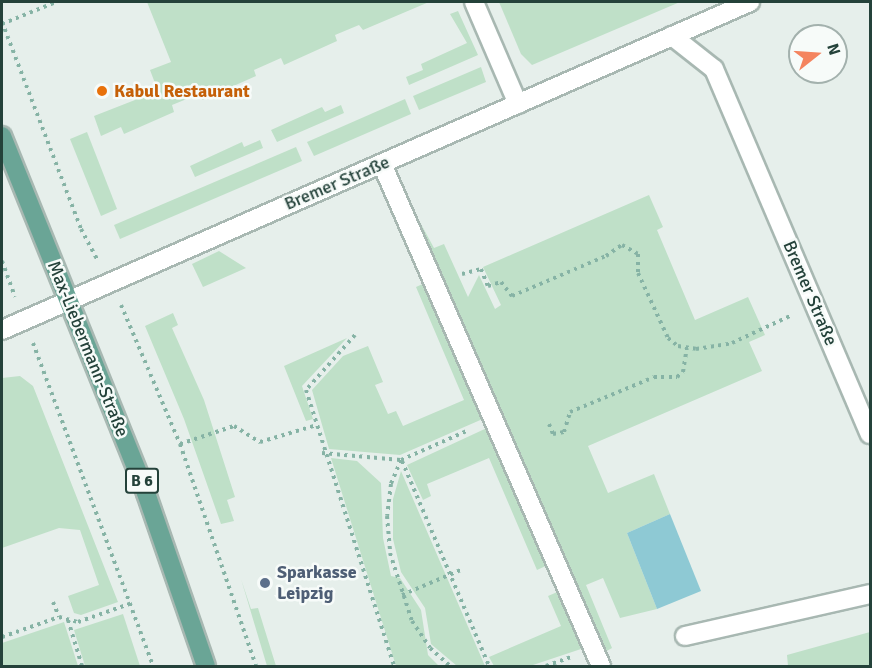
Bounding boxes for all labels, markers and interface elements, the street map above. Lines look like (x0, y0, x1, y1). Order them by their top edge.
north arrow (788, 24, 848, 84)
text: N (822, 41, 844, 58)
place label: Kabul Restaurant (114, 80, 250, 102)
marker: Kabul Restaurant (95, 84, 109, 98)
street label: Bremer Straße (281, 151, 393, 215)
street label: Bremer Straße (778, 237, 842, 349)
street label: Max-Liebermann-Straße (43, 258, 133, 440)
road number: B 6 (124, 468, 160, 494)
place label: Sparkasse Leipzig (277, 562, 357, 604)
marker: Sparkasse Leipzig (258, 576, 272, 590)

